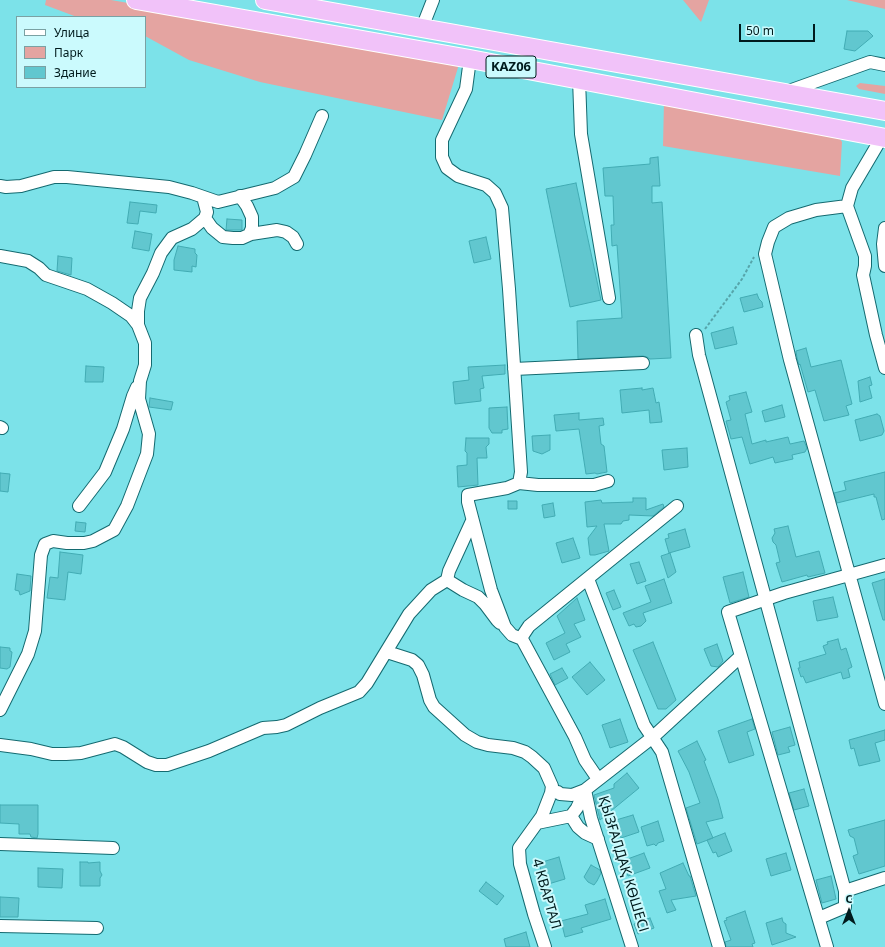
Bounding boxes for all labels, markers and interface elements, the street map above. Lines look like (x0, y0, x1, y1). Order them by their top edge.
legend (16, 16, 146, 88)
scale bar (741, 16, 817, 42)
text: 50 m (746, 22, 774, 39)
text: Улица (54, 24, 89, 41)
text: Парк (54, 44, 83, 61)
road number: KАZ06 (486, 56, 536, 78)
text: Здание (54, 64, 96, 81)
street label: ҚЫЗҒАЛДАҚ КӨШЕСІ (594, 794, 652, 934)
street label: 4 КВАРТАЛ (528, 857, 564, 931)
north arrow (829, 891, 869, 931)
text: С (845, 891, 853, 906)

